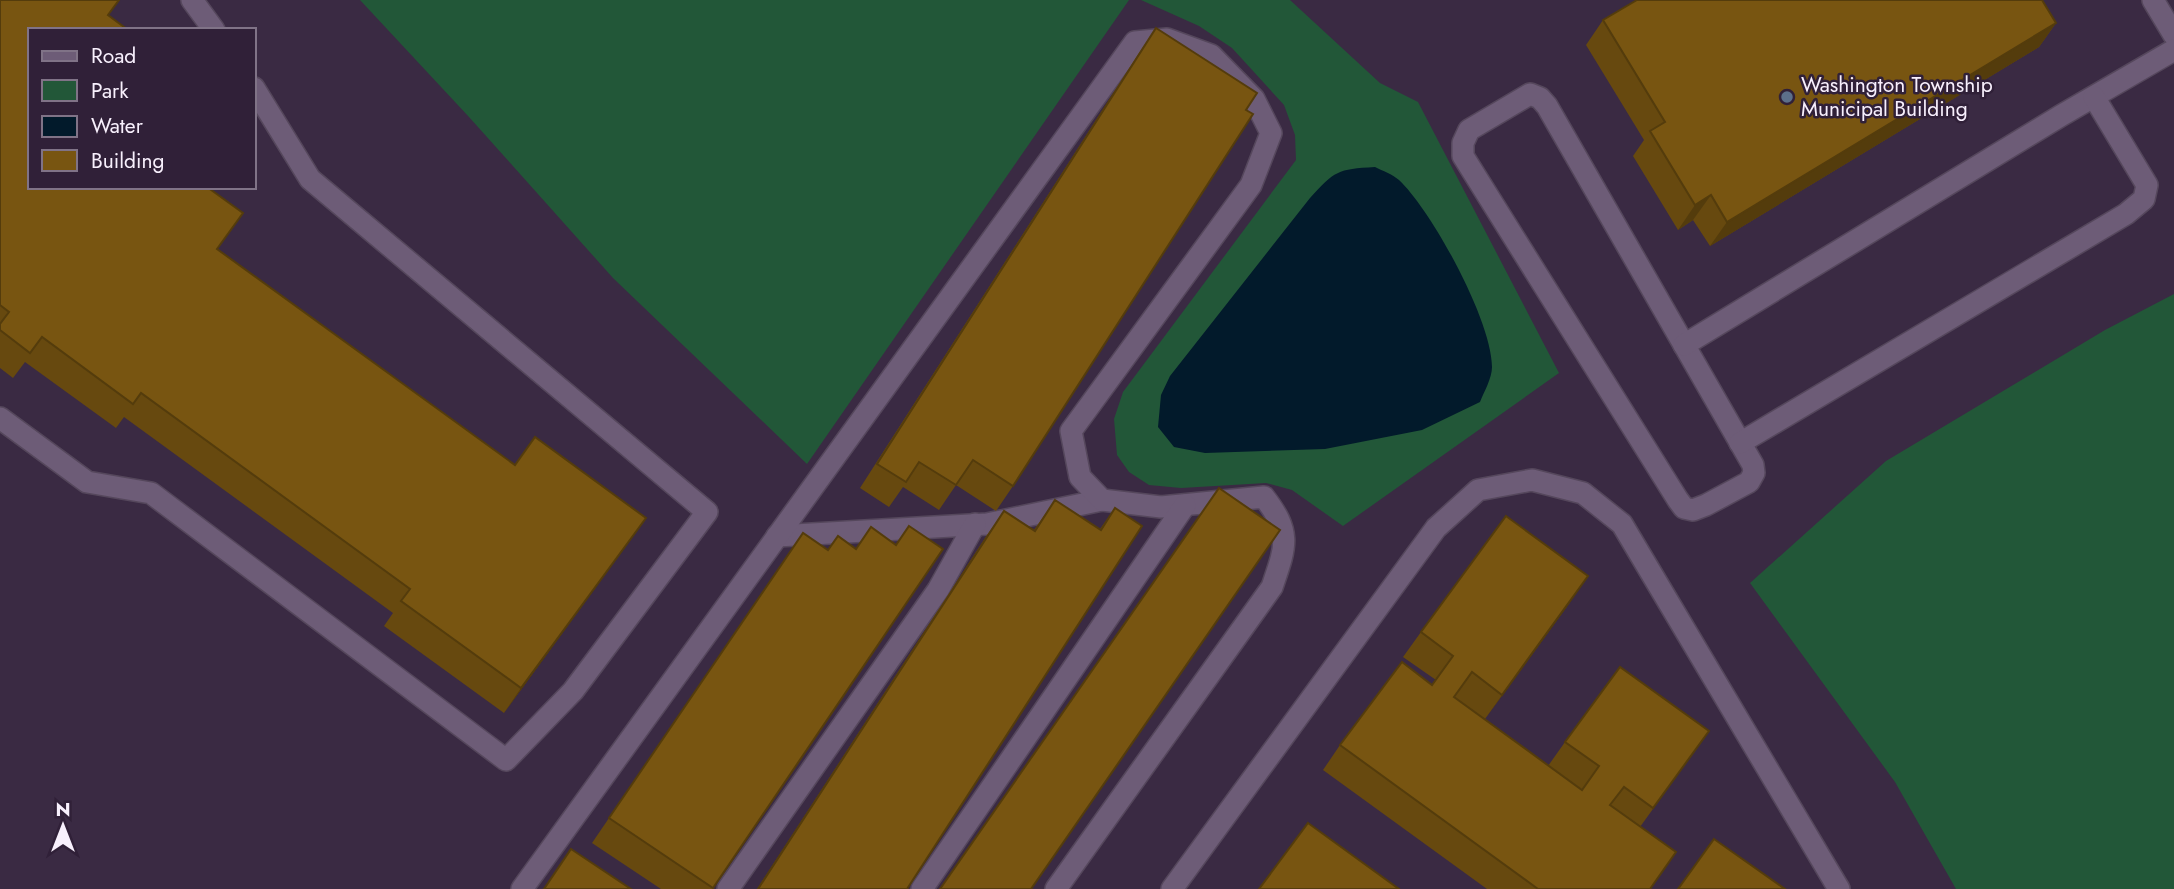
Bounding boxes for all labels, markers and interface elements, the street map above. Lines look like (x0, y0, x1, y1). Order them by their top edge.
legend (28, 28, 256, 189)
text: Road (91, 41, 136, 71)
place label: Washington Township Municipal Building (1801, 70, 1993, 124)
text: Park (91, 76, 129, 106)
marker: Washington Township Municipal Building (1779, 89, 1795, 105)
text: Water (91, 111, 144, 141)
text: Building (91, 146, 164, 176)
north arrow (28, 791, 98, 861)
text: N (55, 796, 71, 823)

